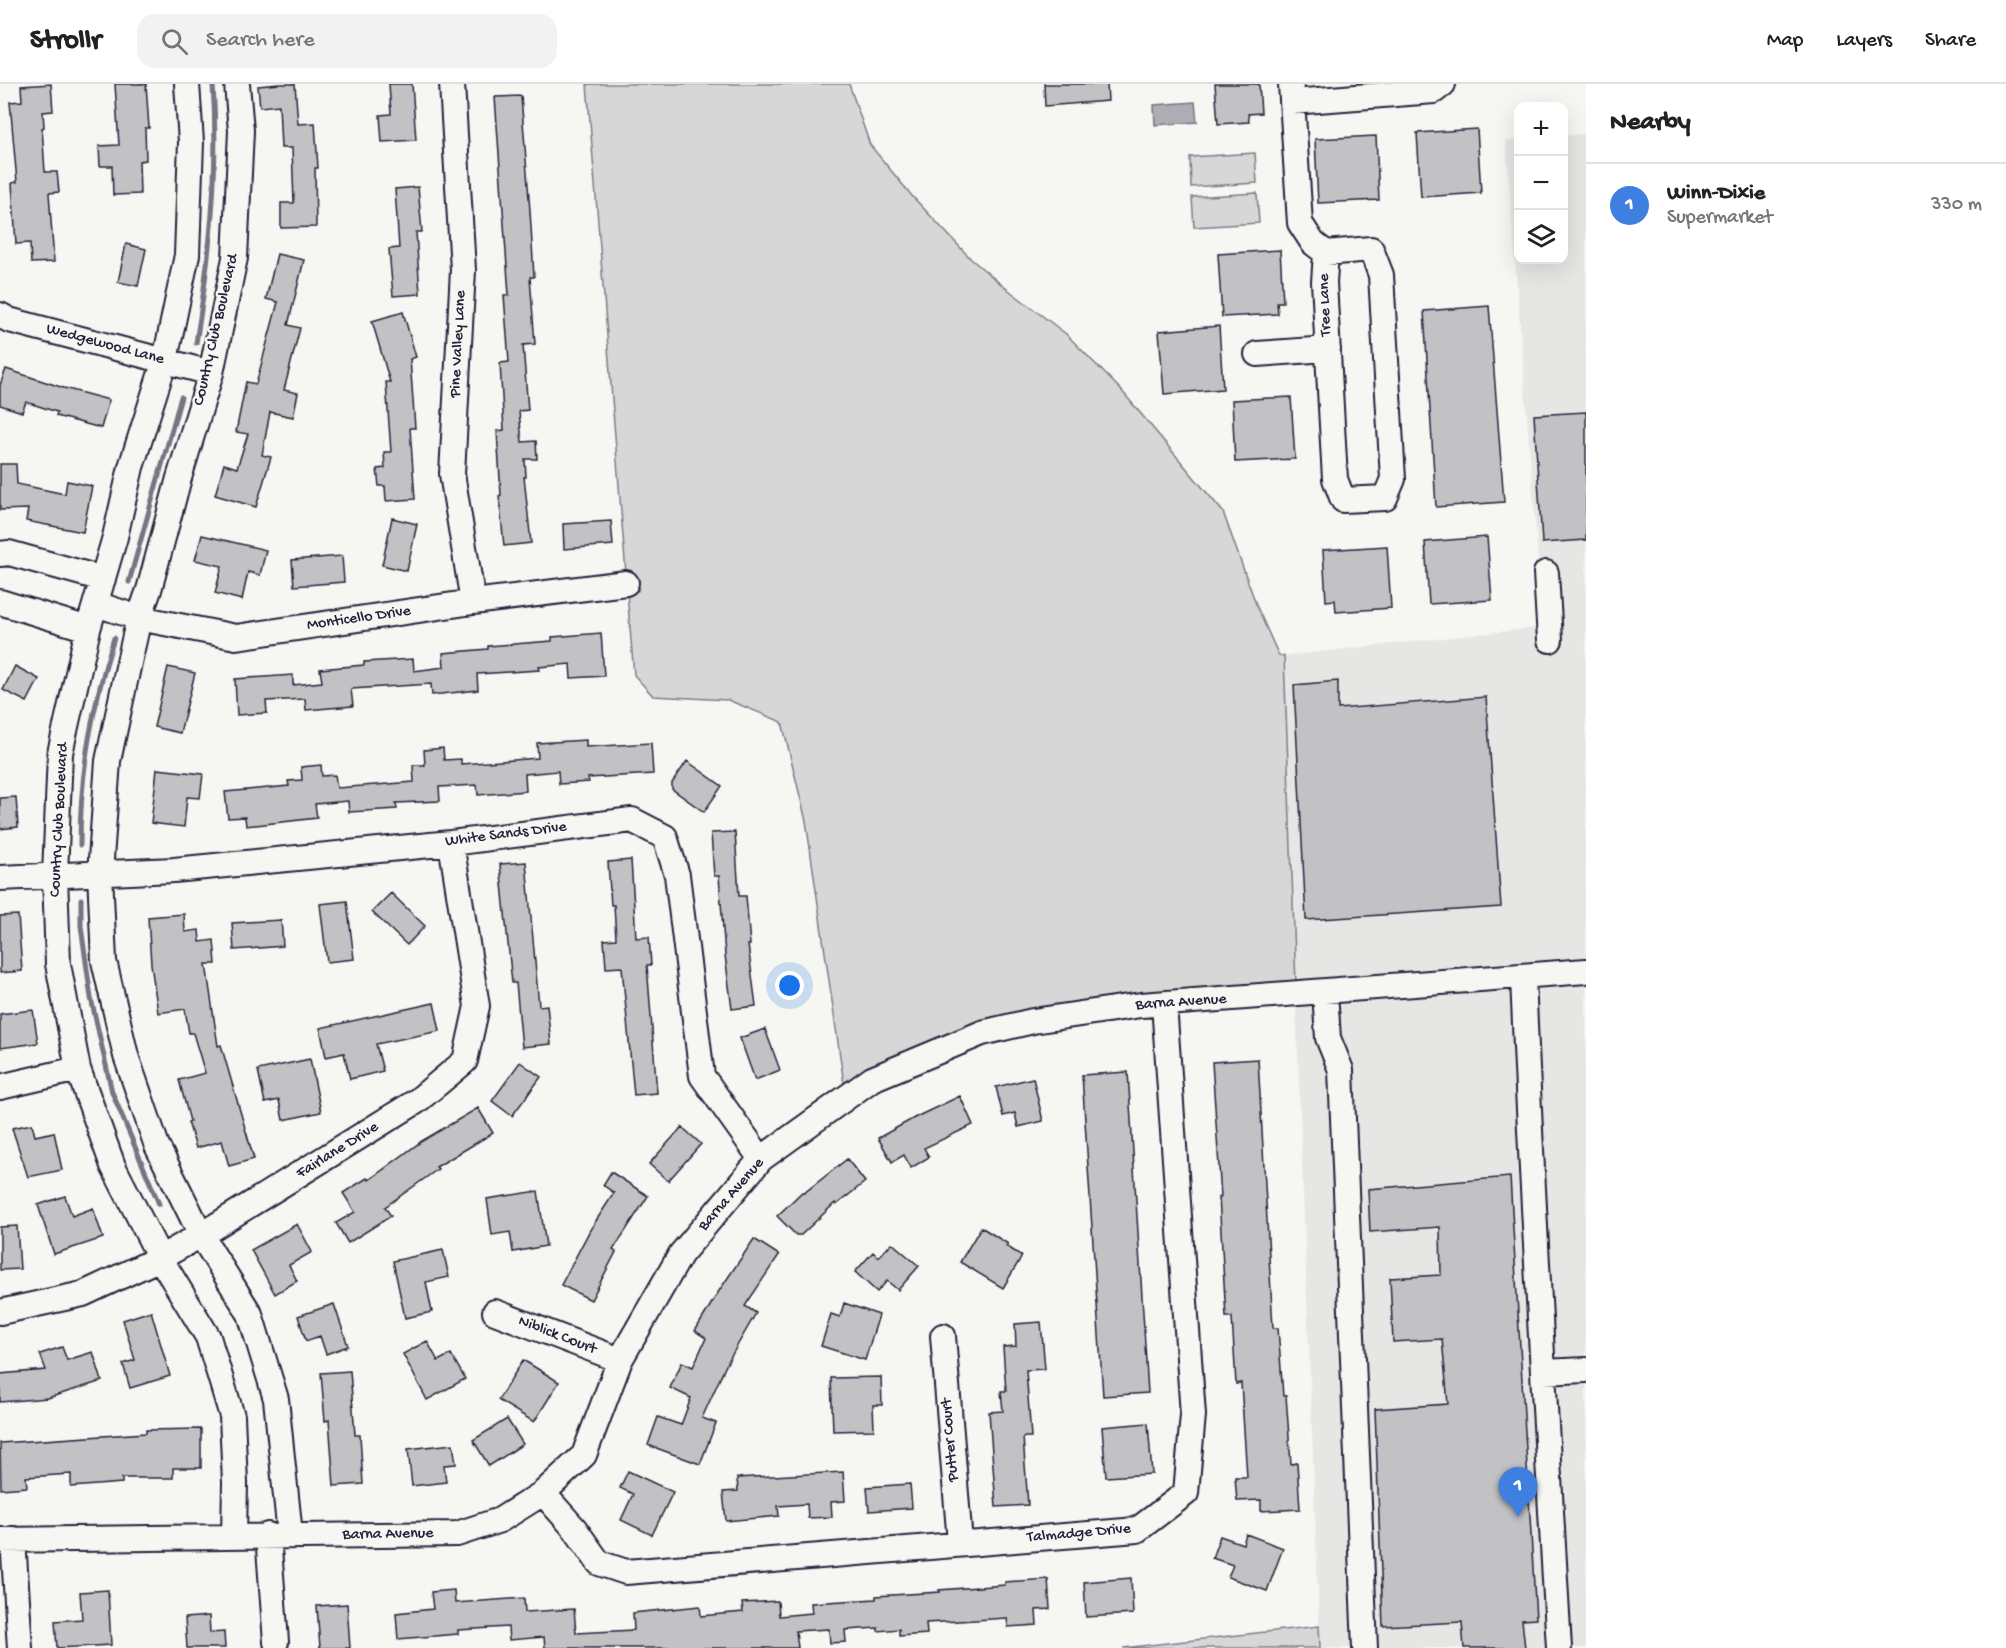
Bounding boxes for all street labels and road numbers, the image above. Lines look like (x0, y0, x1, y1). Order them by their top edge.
street label: Country Club Boulevard (190, 251, 244, 407)
street label: Tree Lane (1315, 273, 1337, 338)
street label: Pine Valley Lane (447, 289, 471, 399)
street label: Wedgewood Lane (44, 320, 167, 370)
street label: Monticello Drive (306, 602, 413, 636)
street label: Country Club Boulevard (46, 741, 74, 898)
street label: White Sands Drive (444, 818, 568, 852)
street label: Barna Avenue (1134, 990, 1228, 1016)
street label: Fairlane Drive (293, 1118, 383, 1184)
street label: Barna Avenue (694, 1154, 770, 1236)
street label: Niblick Court (515, 1312, 600, 1360)
street label: Putter Court (938, 1396, 964, 1484)
street label: Talmadge Drive (1025, 1520, 1132, 1548)
street label: Barna Avenue (341, 1525, 434, 1545)

